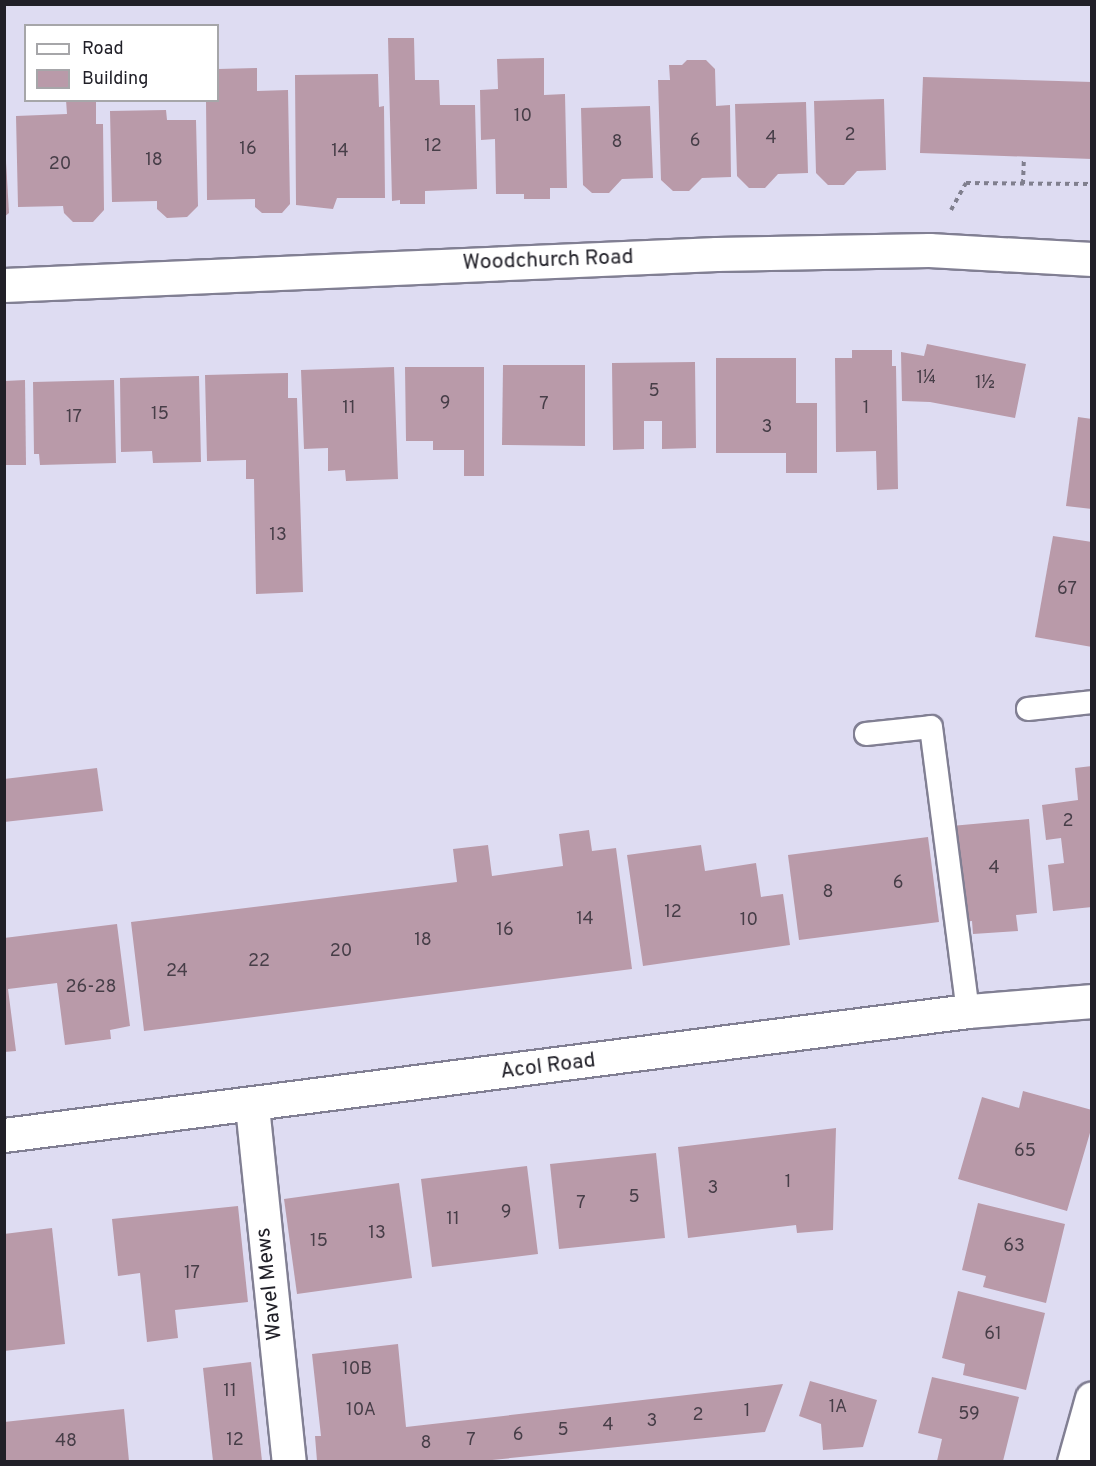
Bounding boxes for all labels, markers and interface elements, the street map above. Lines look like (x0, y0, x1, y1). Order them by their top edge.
legend (24, 24, 219, 102)
text: Road (82, 38, 124, 61)
text: Building (82, 68, 148, 91)
house number: 10 (514, 106, 532, 128)
house number: 2 (844, 125, 856, 147)
house number: 4 (765, 128, 777, 150)
house number: 6 (690, 131, 700, 153)
house number: 8 (612, 132, 622, 154)
house number: 12 (424, 136, 442, 158)
house number: 16 (239, 139, 257, 161)
house number: 14 (331, 141, 349, 163)
house number: 18 (145, 150, 163, 172)
house number: 20 (49, 154, 71, 176)
street label: Woodchurch Road (462, 245, 634, 277)
house number: 1¼ (917, 368, 935, 390)
house number: 1½ (975, 373, 995, 395)
house number: 5 (648, 381, 660, 403)
house number: 9 (440, 393, 450, 415)
house number: 7 (539, 394, 549, 416)
house number: 11 (342, 398, 356, 420)
house number: 1 (863, 398, 869, 420)
house number: 15 (151, 404, 169, 426)
house number: 17 (66, 407, 82, 429)
house number: 3 (762, 417, 772, 439)
house number: 13 (269, 525, 287, 547)
house number: 67 (1057, 579, 1077, 601)
house number: 2 (1062, 811, 1074, 833)
house number: 4 (988, 858, 1000, 880)
house number: 6 (893, 873, 903, 895)
house number: 8 (823, 882, 833, 904)
house number: 12 (664, 902, 682, 924)
house number: 14 (576, 909, 594, 931)
house number: 10 (740, 910, 758, 932)
house number: 16 (496, 920, 514, 942)
house number: 18 (414, 930, 432, 952)
house number: 20 (330, 941, 352, 963)
house number: 22 (248, 951, 270, 973)
house number: 24 (166, 961, 188, 983)
house number: 26-28 (66, 977, 116, 999)
street label: Acol Road (499, 1049, 597, 1085)
house number: 65 (1014, 1141, 1036, 1163)
house number: 1 (785, 1172, 791, 1194)
house number: 3 (708, 1178, 718, 1200)
house number: 5 (628, 1187, 640, 1209)
house number: 7 (576, 1193, 586, 1215)
house number: 9 (501, 1202, 511, 1224)
house number: 11 (446, 1209, 460, 1231)
house number: 13 (368, 1223, 386, 1245)
street label: Wavel Mews (252, 1226, 288, 1342)
house number: 15 (310, 1231, 328, 1253)
house number: 63 (1003, 1236, 1025, 1258)
house number: 17 (184, 1263, 200, 1285)
house number: 61 (984, 1324, 1002, 1346)
house number: 10B (342, 1359, 372, 1381)
house number: 11 (223, 1381, 237, 1403)
house number: 1A (829, 1397, 847, 1419)
house number: 10A (346, 1400, 376, 1422)
house number: 1 (744, 1401, 750, 1423)
house number: 59 (958, 1404, 980, 1426)
house number: 2 (692, 1405, 704, 1427)
house number: 3 (647, 1411, 657, 1433)
house number: 4 (602, 1415, 614, 1437)
house number: 5 (557, 1420, 569, 1442)
house number: 6 (513, 1425, 523, 1447)
house number: 12 (226, 1430, 244, 1452)
house number: 7 (466, 1430, 476, 1452)
house number: 48 (55, 1431, 77, 1453)
house number: 8 (421, 1433, 431, 1455)

